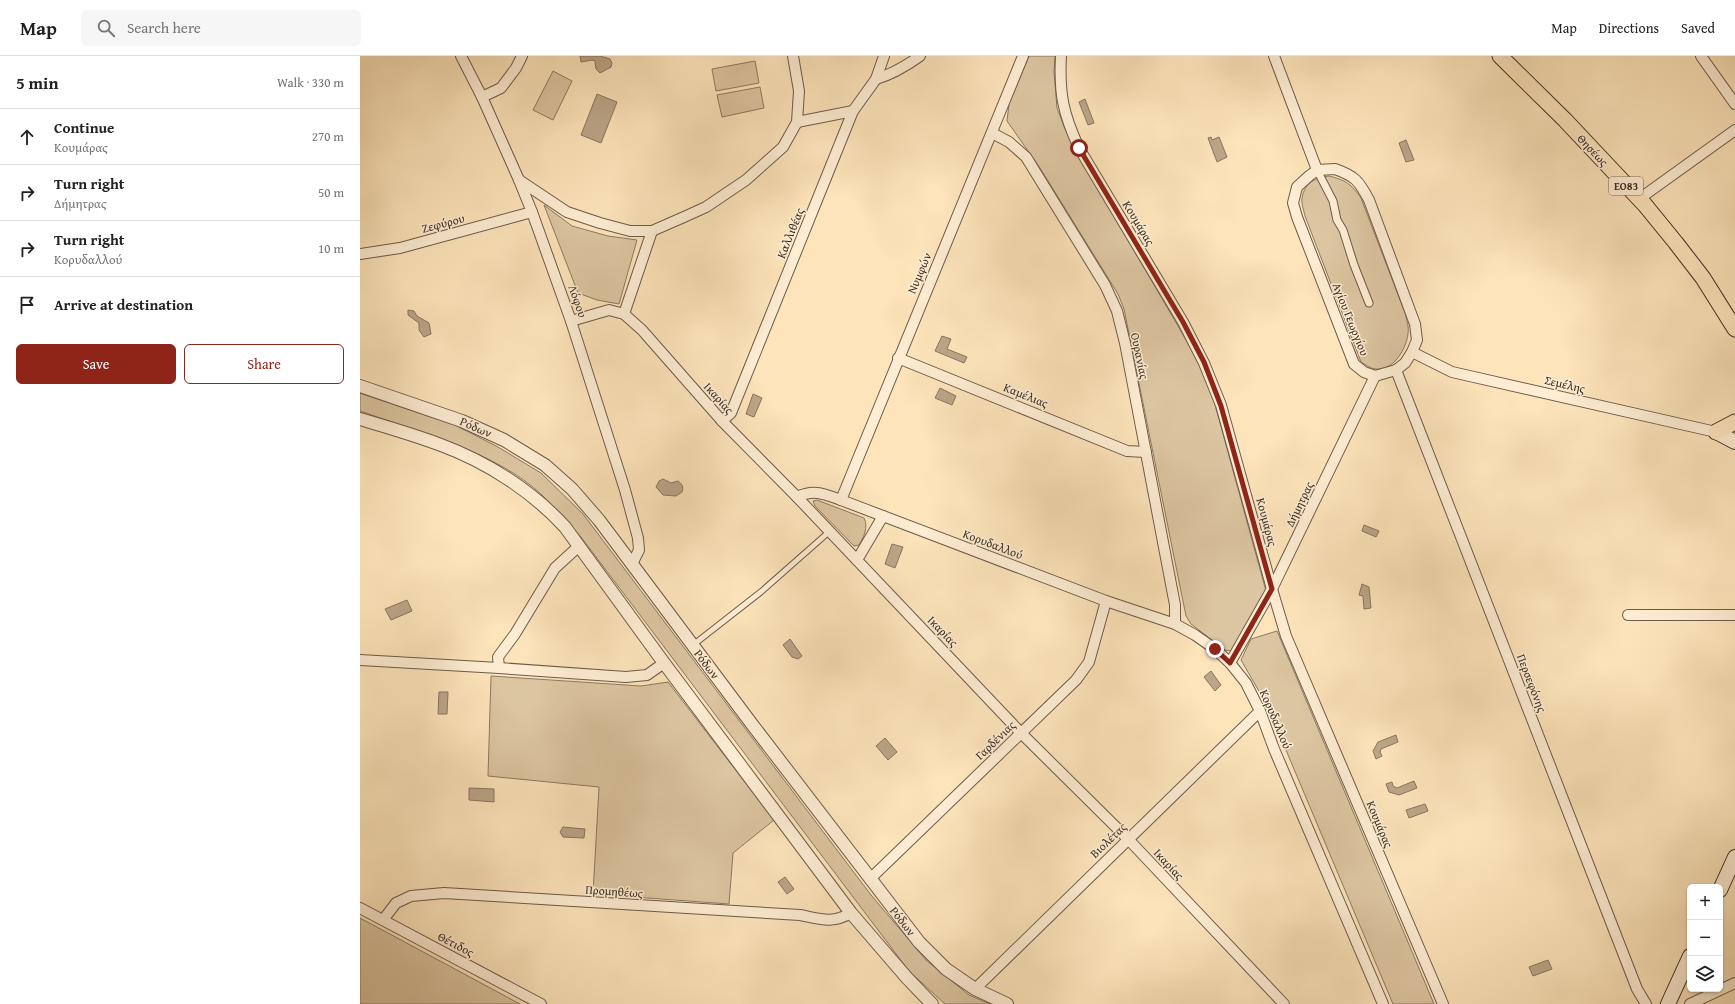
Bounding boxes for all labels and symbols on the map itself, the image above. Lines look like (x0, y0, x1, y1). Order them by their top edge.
street label: Θησέως (1574, 130, 1612, 170)
route start (1070, 139, 1088, 157)
road number: ΕΟ83 (1609, 177, 1643, 195)
street label: Κουμάρας (1119, 197, 1159, 249)
street label: Καλλιθέας (772, 205, 808, 261)
street label: Ζεφύρου (420, 209, 466, 237)
street label: Νυμφών (903, 250, 935, 296)
street label: Αγίου Γεωργίου (1329, 280, 1373, 358)
street label: Λόφου (565, 282, 591, 320)
street label: Ουρανίας (1127, 331, 1153, 381)
street label: Σεμέλης (1543, 371, 1587, 397)
street label: Ικαρίας (700, 378, 738, 418)
street label: Καμέλιας (1001, 378, 1051, 412)
street label: Ρόδων (457, 412, 495, 442)
street label: Δήμητρας (1281, 479, 1317, 529)
street label: Κουμάρας (1252, 496, 1282, 548)
street label: Κορυδαλλού (960, 525, 1026, 563)
street label: Ικαρίας (924, 612, 962, 650)
route end (1206, 640, 1224, 658)
street label: Ρόδων (690, 646, 724, 682)
street label: Περσεφόνης (1513, 651, 1551, 715)
street label: Κορυδαλλού (1256, 687, 1296, 751)
street label: Γαρδένιας (971, 717, 1019, 763)
street label: Κουμάρας (1362, 798, 1398, 850)
street label: Βιολέτας (1086, 818, 1130, 862)
street label: Ικαρίας (1150, 844, 1188, 884)
street label: Προμηθέως (585, 881, 643, 901)
street label: Ρόδων (886, 903, 920, 939)
street label: Θέτιδος (435, 927, 477, 961)

